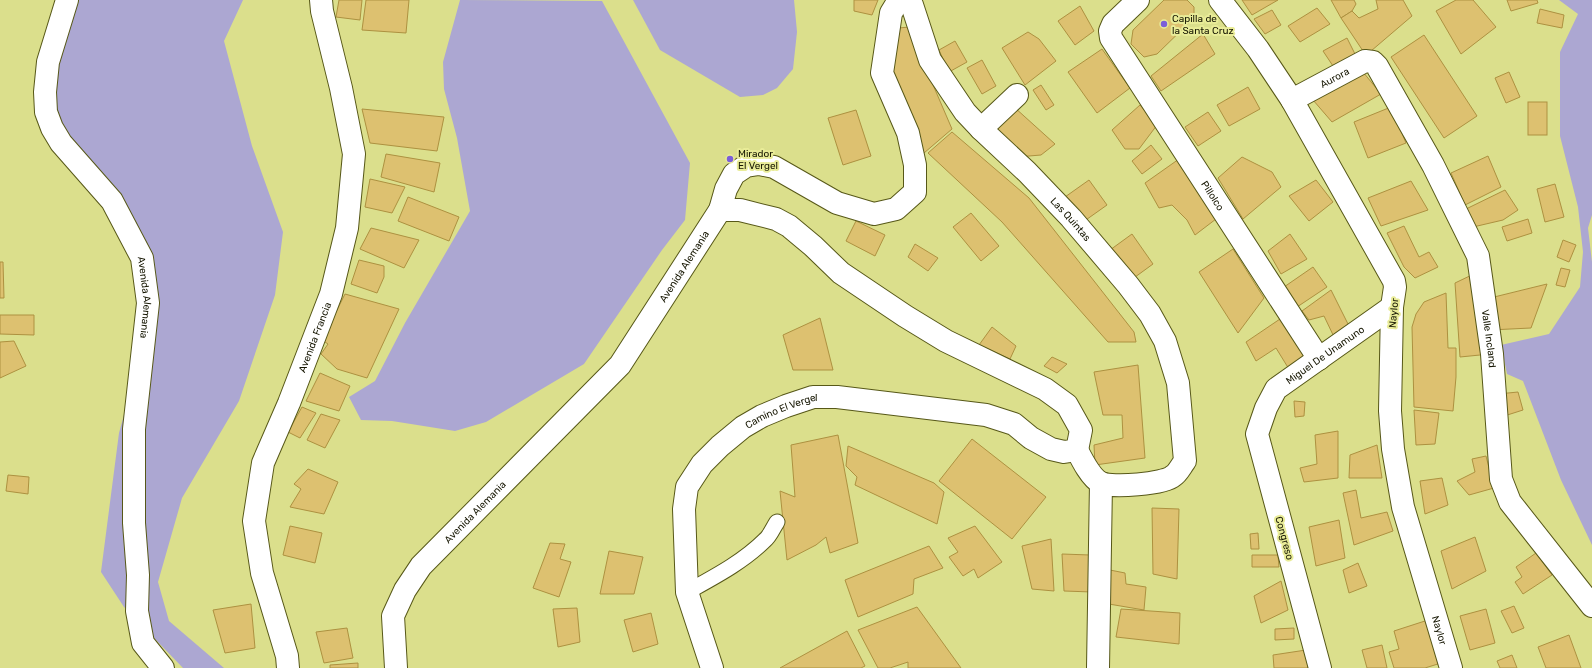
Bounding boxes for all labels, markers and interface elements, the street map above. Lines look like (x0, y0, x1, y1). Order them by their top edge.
place label: Capilla de la Santa Cruz (1172, 13, 1234, 37)
marker: Capilla de la Santa Cruz (1159, 19, 1169, 29)
street label: Aurora (1318, 66, 1351, 91)
place label: Mirador El Vergel (738, 148, 778, 172)
marker: Mirador El Vergel (725, 154, 735, 164)
street label: Pillolco (1198, 179, 1226, 213)
street label: Las Quintas (1048, 195, 1093, 244)
street label: Avenida Alemania (657, 229, 712, 305)
street label: Avenida Alemania (135, 256, 153, 339)
street label: Naylor (1387, 298, 1401, 328)
street label: Avenida Francia (296, 301, 334, 374)
street label: Valle Incland (1479, 309, 1498, 368)
street label: Miguel De Unamuno (1284, 323, 1367, 387)
street label: Camino El Vergel (743, 391, 818, 432)
street label: Avenida Alemania (442, 479, 509, 546)
street label: Congreso (1272, 515, 1296, 562)
street label: Naylor (1429, 615, 1449, 647)

